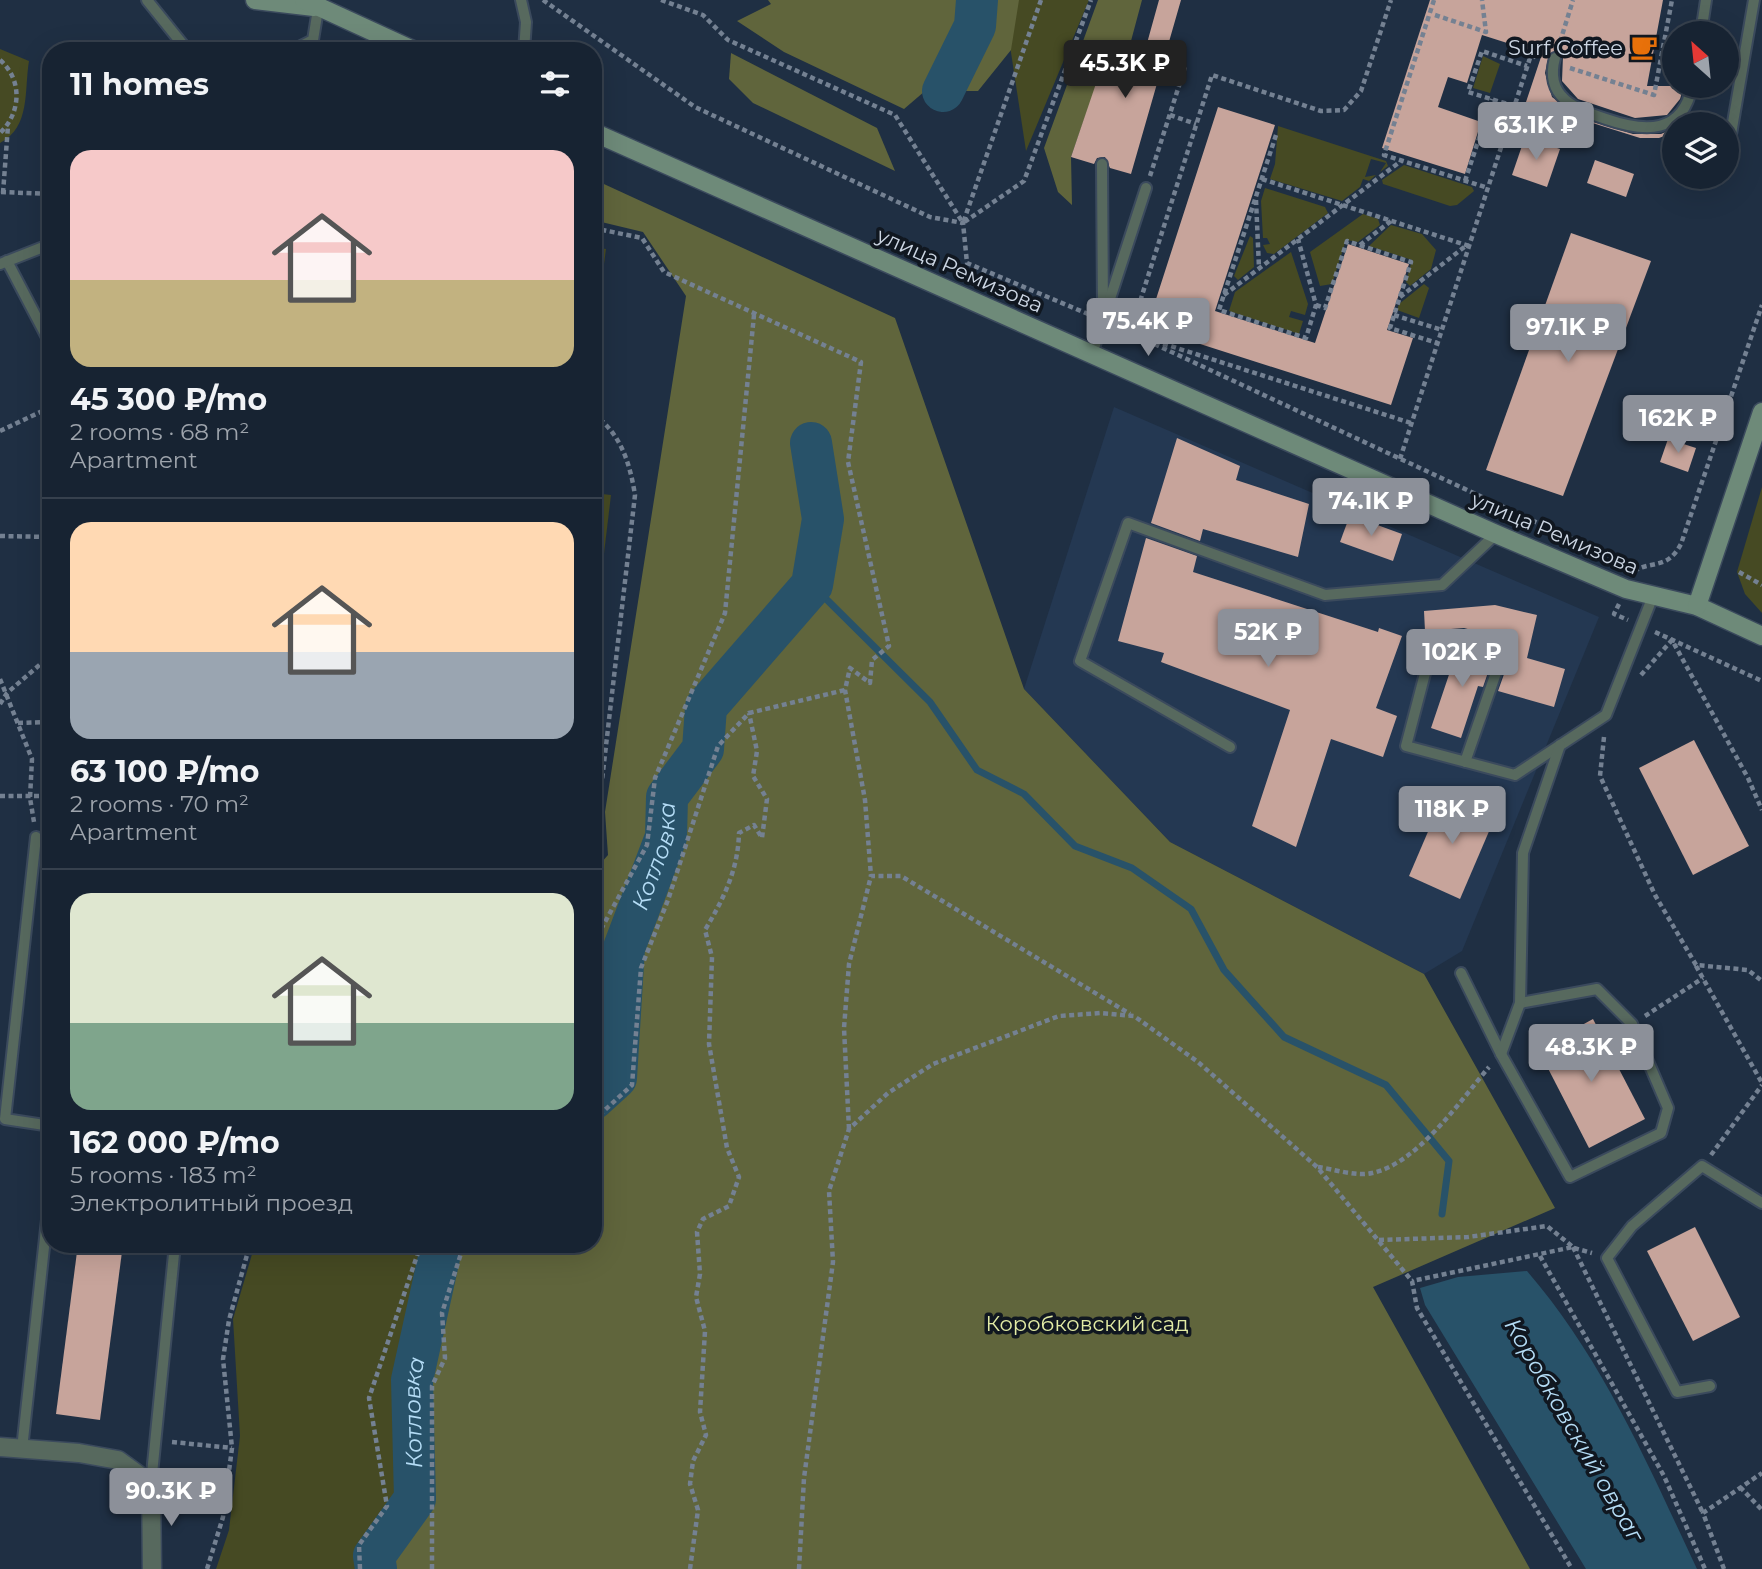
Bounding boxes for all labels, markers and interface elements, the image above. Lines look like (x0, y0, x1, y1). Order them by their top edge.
north arrow (1662, 21, 1740, 98)
map controls (1662, 21, 1739, 189)
cafe icon: Surf Coffee (1629, 32, 1659, 62)
place label: Surf Coffee (1508, 35, 1623, 60)
pin: 45.3K ₽ (1060, 41, 1190, 100)
text: 45.3K ₽ (1080, 49, 1170, 77)
icon: filters (536, 65, 574, 103)
text: 11 homes (70, 66, 209, 103)
pin: 63.1K ₽ (1471, 102, 1601, 162)
text: 63.1K ₽ (1494, 111, 1578, 139)
button: layers (1662, 112, 1739, 189)
icon: home (259, 195, 385, 321)
street label: улица Ремизова (872, 222, 1047, 318)
pin: 75.4K ₽ (1083, 298, 1213, 358)
pin: 97.1K ₽ (1503, 304, 1633, 364)
text: 75.4K ₽ (1103, 307, 1193, 335)
text: 97.1K ₽ (1526, 313, 1610, 341)
text: 45 300 ₽/mo (70, 381, 267, 418)
pin: 162K ₽ (1621, 396, 1735, 455)
text: 162K ₽ (1639, 404, 1717, 432)
text: 2 rooms · 68 m² (70, 418, 249, 446)
text: Apartment (70, 446, 198, 474)
pin: 74.1K ₽ (1306, 478, 1436, 538)
street label: улица Ремизова (1467, 486, 1642, 580)
text: 74.1K ₽ (1328, 487, 1414, 515)
icon: home (259, 567, 385, 693)
pin: 52K ₽ (1219, 610, 1317, 669)
text: 52K ₽ (1234, 618, 1302, 646)
pin: 102K ₽ (1405, 630, 1519, 689)
text: 102K ₽ (1422, 638, 1502, 666)
text: 63 100 ₽/mo (70, 753, 259, 790)
pin: 118K ₽ (1395, 786, 1509, 846)
text: 2 rooms · 70 m² (70, 790, 249, 818)
text: 118K ₽ (1415, 795, 1489, 823)
water label: Котловка (626, 802, 681, 914)
text: Apartment (70, 818, 198, 846)
icon: home (259, 938, 385, 1064)
pin: 48.3K ₽ (1526, 1024, 1656, 1084)
text: 48.3K ₽ (1545, 1033, 1637, 1061)
text: 162 000 ₽/mo (70, 1124, 280, 1161)
text: 5 rooms · 183 m² (70, 1161, 257, 1189)
text: Электролитный проезд (70, 1189, 353, 1217)
park label: Коробковский сад (985, 1311, 1189, 1336)
water label: Коробковский овраг (1498, 1313, 1651, 1549)
water label: Котловка (397, 1354, 431, 1469)
pin: 90.3K ₽ (106, 1468, 236, 1528)
text: 90.3K ₽ (125, 1477, 217, 1505)

